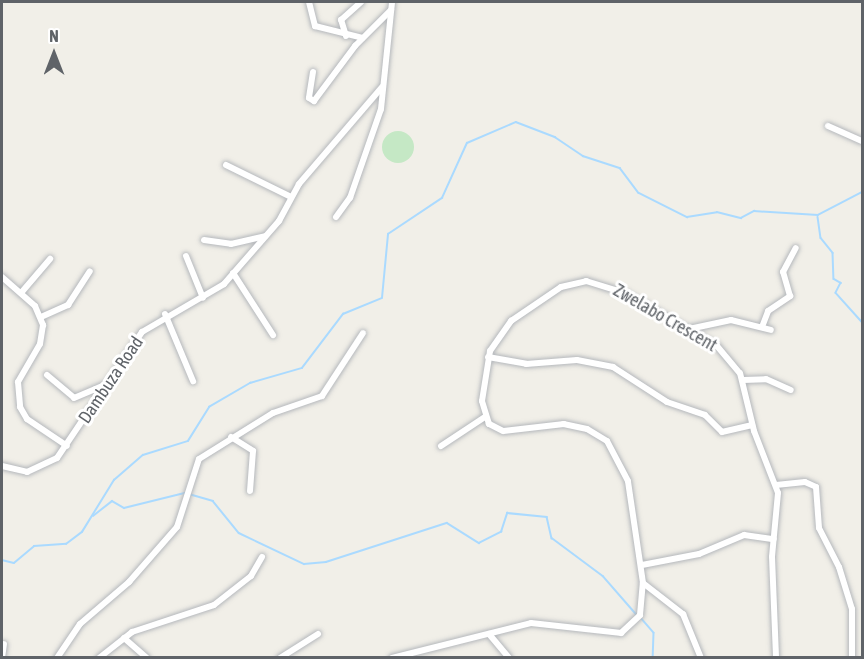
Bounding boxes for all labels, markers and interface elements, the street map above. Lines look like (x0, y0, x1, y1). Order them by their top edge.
north arrow (24, 24, 84, 84)
text: N (49, 27, 59, 45)
street label: Zwelabo Crescent (609, 280, 721, 356)
street label: Dambuza Road (74, 332, 148, 428)

